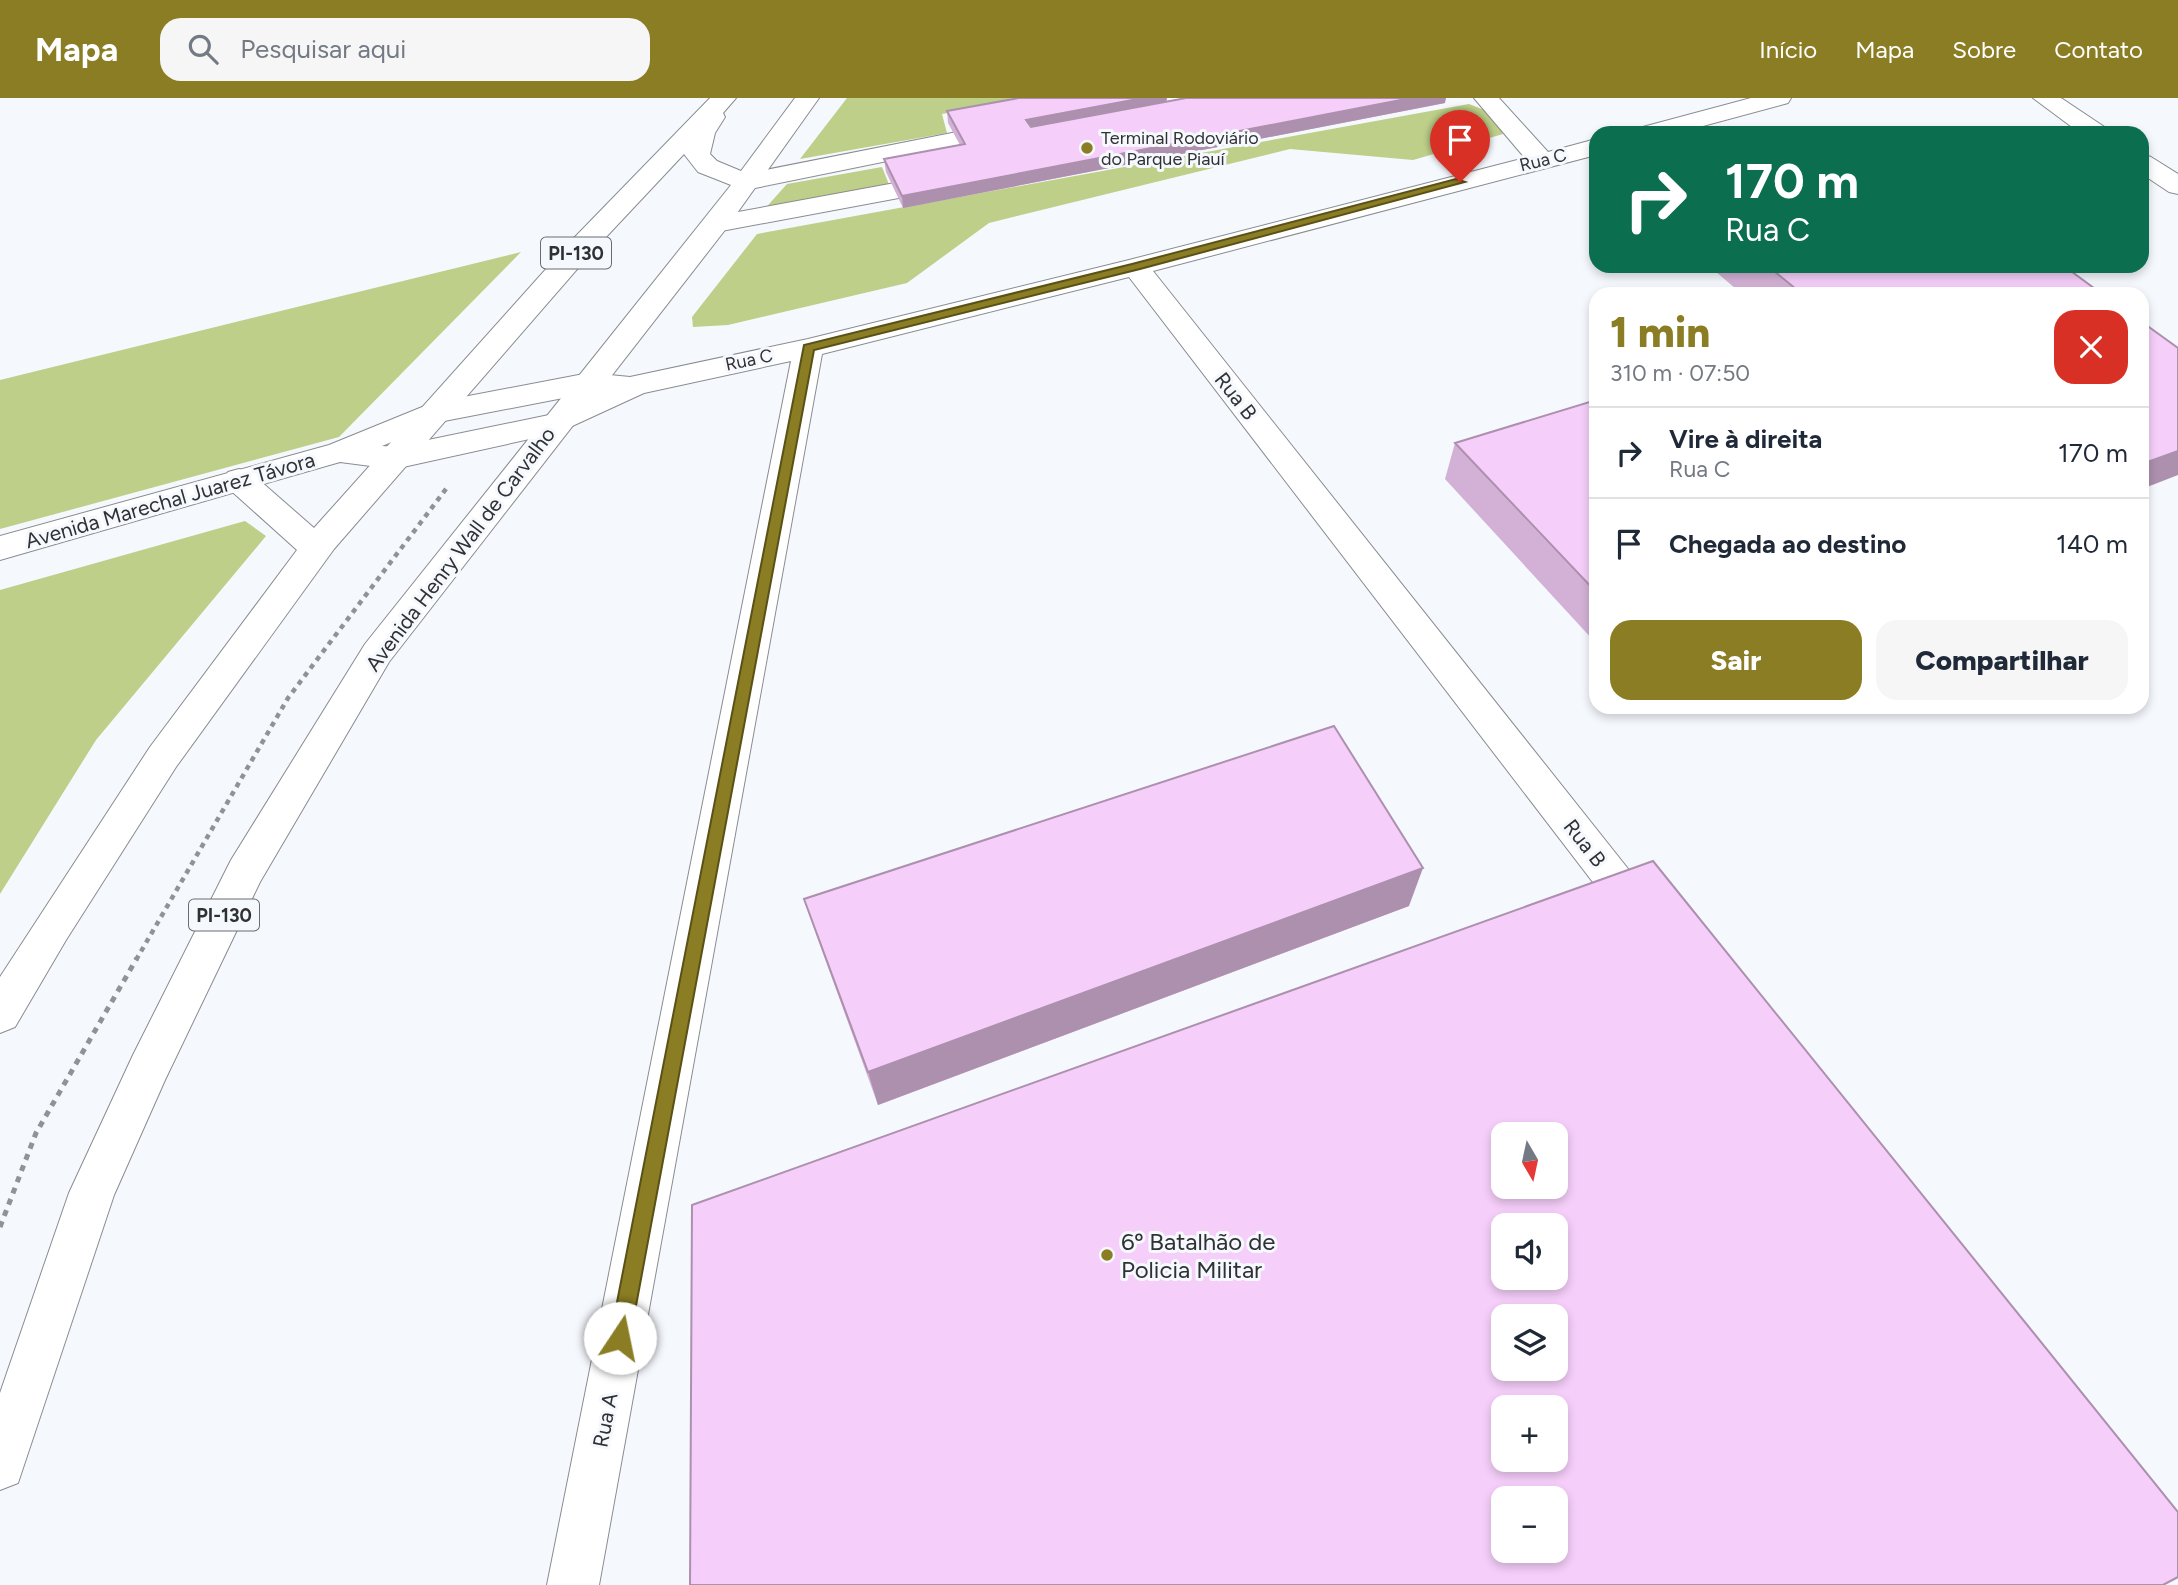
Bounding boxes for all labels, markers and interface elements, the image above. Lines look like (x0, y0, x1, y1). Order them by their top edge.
search box (160, 18, 650, 81)
text: Mapa (35, 30, 118, 69)
icon: search (184, 30, 222, 68)
text: Pesquisar aqui (240, 33, 406, 65)
text: Início (1759, 35, 1817, 64)
text: Mapa (1855, 35, 1914, 64)
text: Sobre (1952, 35, 2016, 64)
text: Contato (2054, 35, 2143, 64)
pin (1430, 110, 1490, 182)
icon: arrive (1441, 121, 1479, 159)
place label: Terminal Rodoviário do Parque Piauí (1101, 127, 1259, 170)
marker: Terminal Rodoviário do Parque Piauí (1079, 140, 1095, 156)
street label: Rua C (1517, 144, 1569, 176)
text: 170 m (1725, 151, 1859, 210)
icon: right (1610, 154, 1701, 245)
text: Rua C (1725, 211, 1810, 249)
road number: PI-130 (541, 238, 611, 268)
text: 1 min (1610, 307, 1710, 358)
button: close (2054, 310, 2128, 384)
street label: Rua C (723, 344, 775, 376)
text: 310 m · 07:50 (1610, 359, 1750, 387)
street label: Rua B (1210, 367, 1262, 425)
street label: Avenida Henry Wall de Carvalho (360, 422, 560, 676)
text: Vire à direita (1669, 423, 1822, 455)
icon: right (1610, 434, 1648, 472)
text: 170 m (2058, 437, 2128, 469)
street label: Avenida Marechal Juarez Távora (22, 447, 318, 553)
text: Rua C (1669, 455, 1730, 483)
icon: arrive (1610, 525, 1648, 563)
text: Chegada ao destino (1669, 528, 1906, 560)
text: 140 m (2056, 528, 2128, 560)
button: Sair (1610, 620, 1862, 700)
button: Compartilhar (1876, 620, 2128, 700)
street label: Rua B (1559, 814, 1611, 872)
road number: PI-130 (189, 900, 259, 930)
north arrow (1491, 1122, 1568, 1199)
map controls (1491, 1122, 1568, 1563)
button: sound (1491, 1213, 1568, 1290)
place label: 6º Batalhão de Policia Militar (1121, 1227, 1275, 1284)
marker: 6º Batalhão de Policia Militar (1099, 1247, 1115, 1263)
position arrow (583, 1301, 657, 1375)
button: layers (1491, 1304, 1568, 1381)
street label: Rua A (587, 1391, 623, 1449)
button: + (1491, 1395, 1568, 1472)
button: − (1491, 1486, 1568, 1563)

